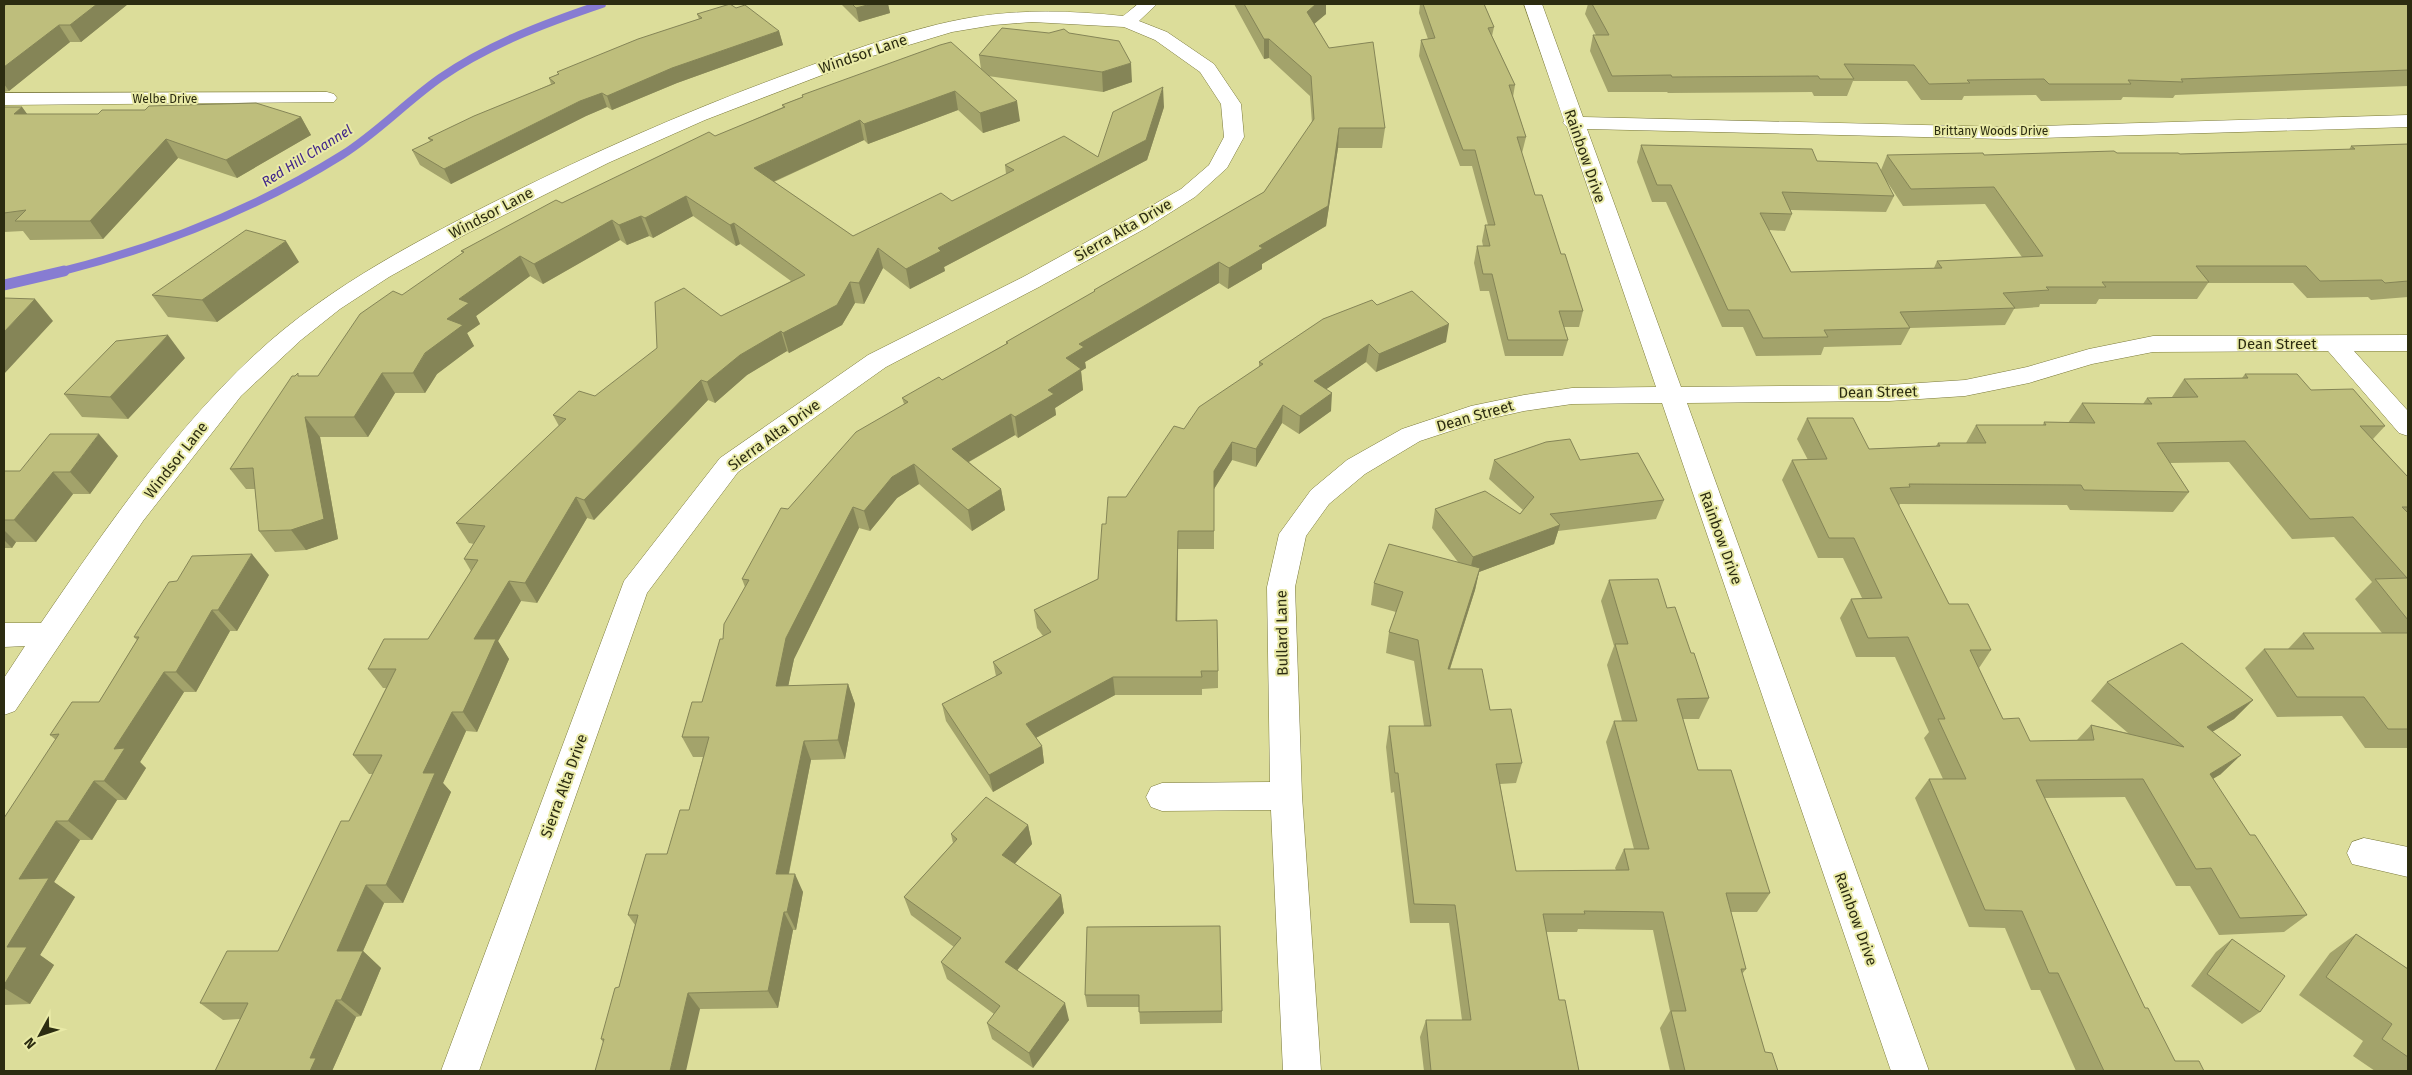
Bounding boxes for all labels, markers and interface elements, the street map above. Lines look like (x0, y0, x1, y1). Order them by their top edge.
street label: Windsor Lane (816, 30, 910, 78)
street label: Welbe Drive (133, 92, 197, 106)
street label: Rainbow Drive (1561, 107, 1609, 205)
water label: Red Hill Channel (259, 121, 355, 191)
street label: Brittany Woods Drive (1934, 124, 2048, 138)
street label: Windsor Lane (446, 183, 536, 243)
street label: Sierra Alta Drive (1071, 195, 1175, 265)
street label: Dean Street (2237, 335, 2317, 353)
street label: Dean Street (1838, 382, 1918, 402)
street label: Sierra Alta Drive (724, 396, 824, 474)
street label: Dean Street (1434, 396, 1516, 436)
street label: Windsor Lane (140, 418, 212, 502)
street label: Rainbow Drive (1696, 489, 1746, 587)
street label: Bullard Lane (1272, 590, 1292, 676)
street label: Sierra Alta Drive (537, 732, 591, 840)
street label: Rainbow Drive (1831, 870, 1881, 968)
north arrow (15, 1010, 65, 1060)
text: N (21, 1034, 40, 1052)

